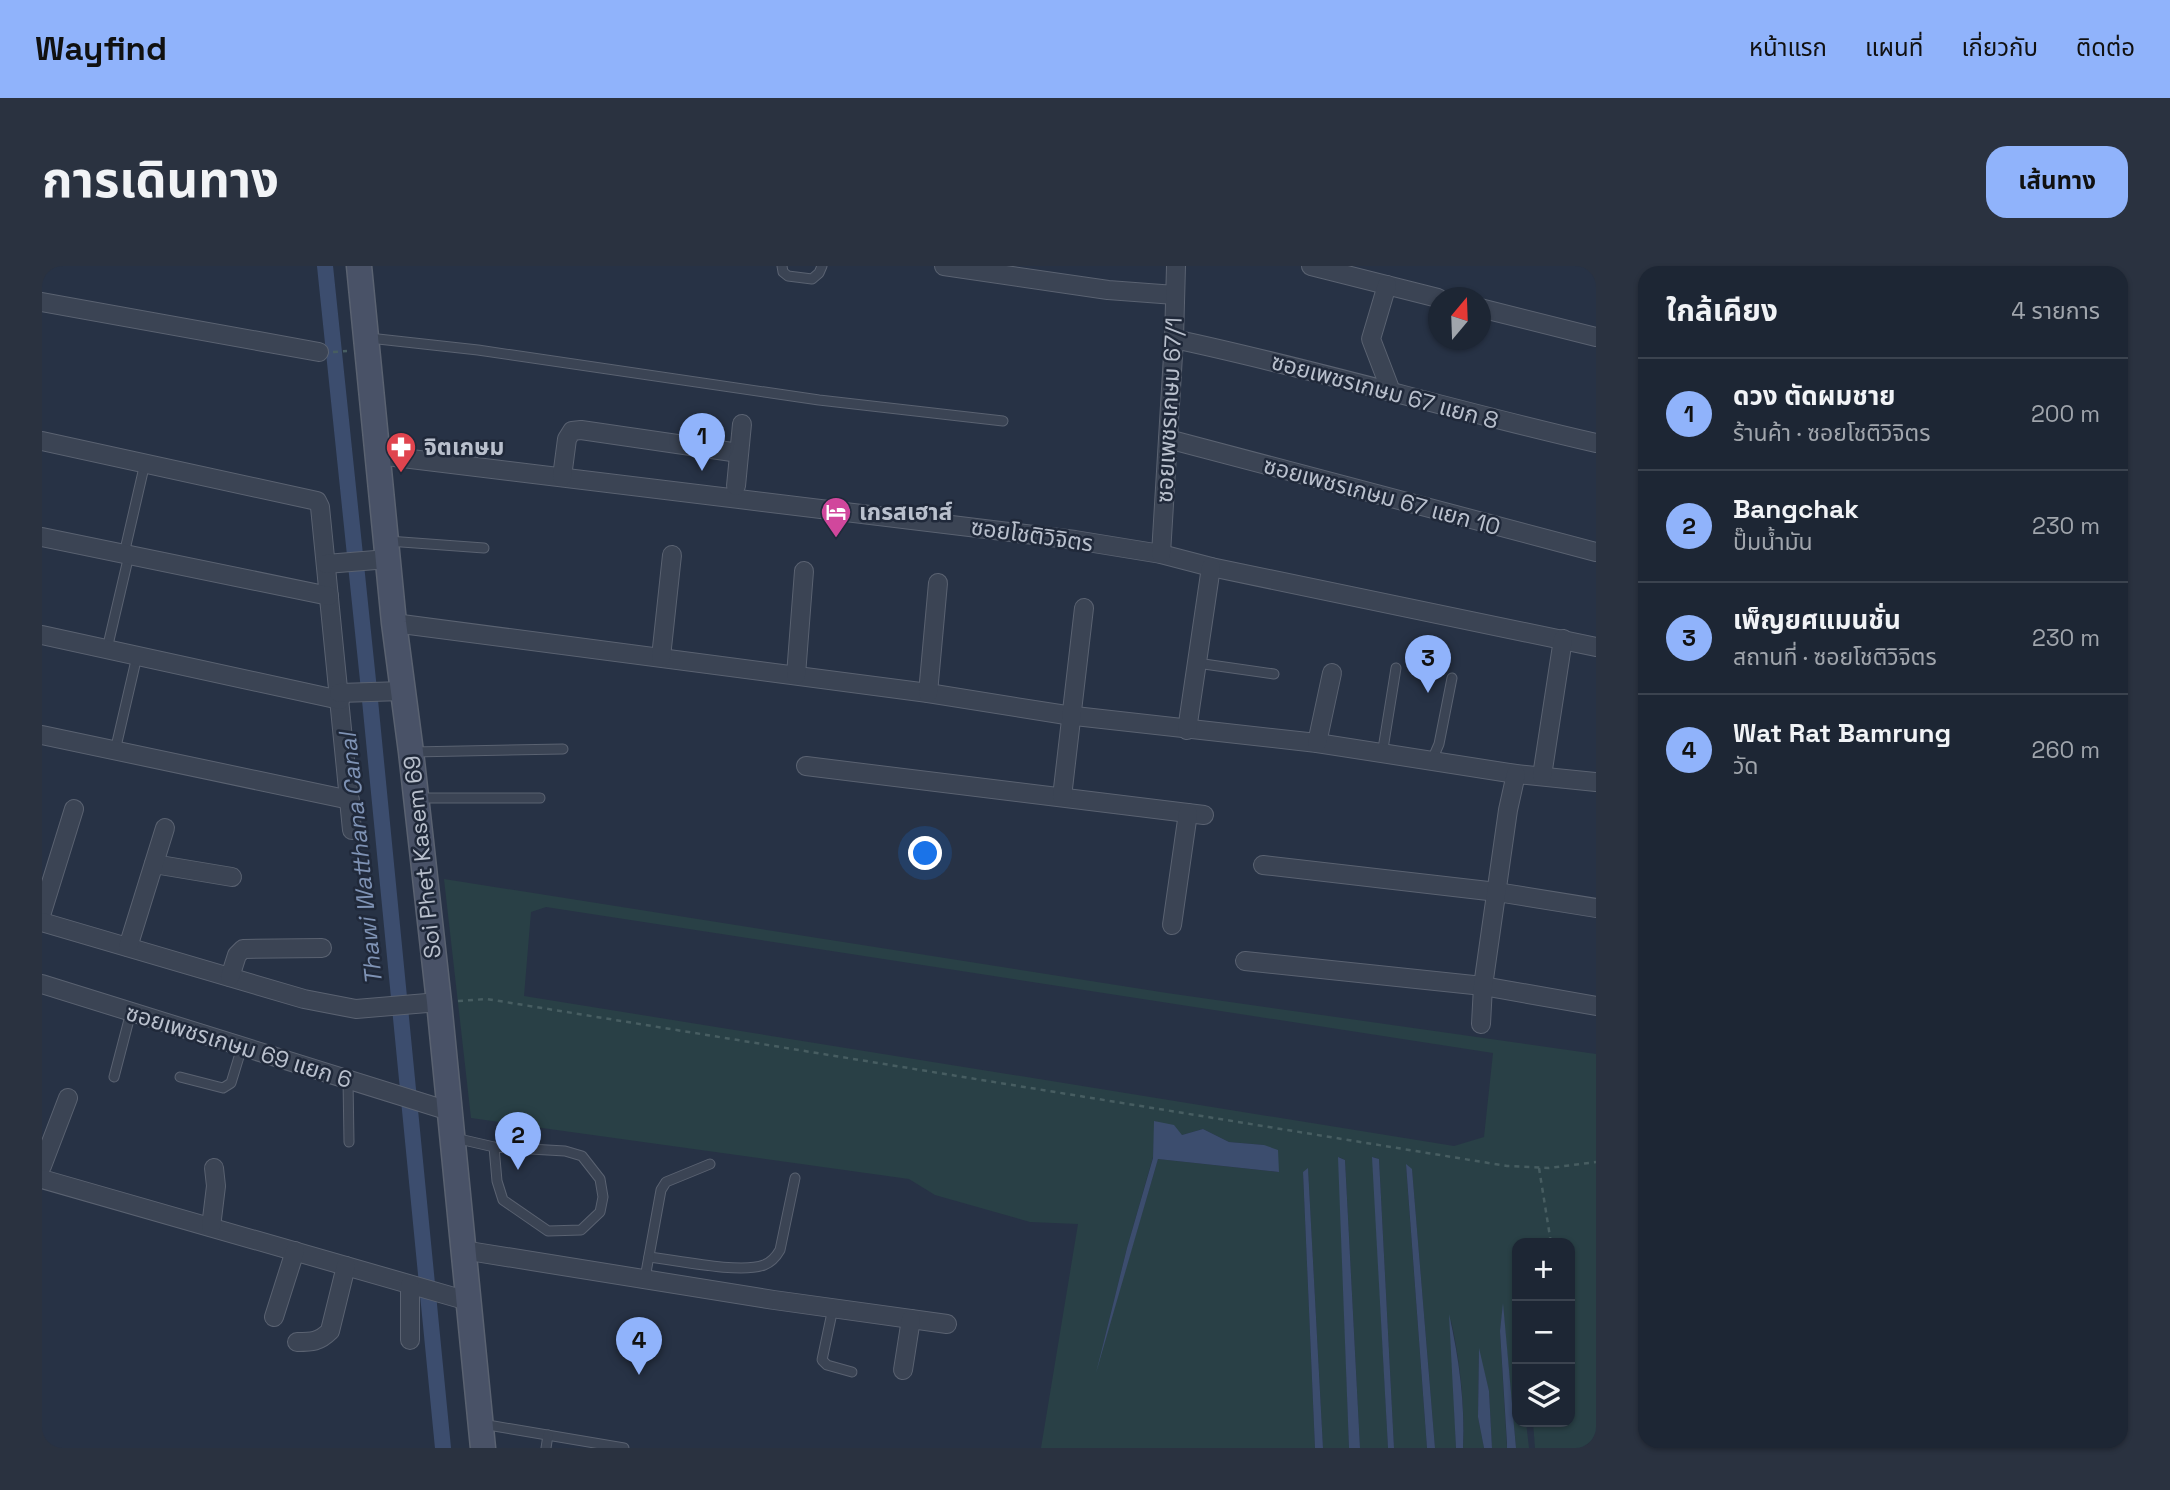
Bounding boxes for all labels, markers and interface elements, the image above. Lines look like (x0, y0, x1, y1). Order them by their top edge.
text: Wayfind (35, 28, 167, 70)
text: หน้าแรก (1749, 32, 1827, 63)
text: แผนที่ (1865, 32, 1923, 63)
text: เกี่ยวกับ (1961, 32, 2038, 63)
text: ติดต่อ (2076, 32, 2135, 63)
button: เส้นทาง (1986, 146, 2128, 218)
text: การเดินทาง (42, 149, 279, 211)
north arrow (1428, 287, 1491, 350)
text: ใกล้เคียง (1666, 291, 1778, 330)
text: 4 รายการ (2011, 296, 2100, 326)
street label: ซอยเพชรเกษม 67/1 (1149, 316, 1189, 504)
street label: ซอยเพชรเกษม 67 แยก 8 (1268, 346, 1502, 436)
text: ดวง ตัดผมชาย (1733, 379, 1895, 413)
text: 1 (1684, 399, 1694, 429)
text: 200 m (2031, 399, 2100, 429)
pin: 1 (679, 413, 725, 471)
text: ร้านค้า · ซอยโชติวิจิตร (1733, 418, 1930, 448)
pharmacy icon: จิตเกษม (384, 430, 418, 474)
place label: จิตเกษม (424, 432, 504, 462)
street label: ซอยเพชรเกษม 67 แยก 10 (1260, 450, 1504, 542)
text: Bangchak (1733, 492, 1859, 526)
hotel icon: เกรสเฮาส์ (819, 495, 853, 539)
place label: เกรสเฮาส์ (859, 497, 952, 527)
text: 2 (1682, 511, 1696, 541)
text: 230 m (2032, 511, 2100, 541)
street label: ซอยโชติวิจิตร (969, 512, 1095, 558)
text: ปั๊มน้ำมัน (1733, 527, 1813, 557)
text: เพ็ญยศแมนชั่น (1733, 603, 1901, 637)
text: 3 (1682, 623, 1696, 653)
text: 230 m (2032, 623, 2100, 653)
pin: 3 (1405, 635, 1451, 693)
text: สถานที่ · ซอยโชติวิจิตร (1733, 642, 1937, 672)
text: Wat Rat Bamrung (1733, 716, 1951, 750)
water label: Thawi Watthana Canal (332, 728, 389, 987)
text: 4 (1682, 735, 1696, 765)
text: 260 m (2032, 735, 2100, 765)
text: วัด (1733, 751, 1758, 781)
street label: Soi Phet Kasem 69 (396, 754, 448, 960)
your location (908, 836, 942, 870)
street label: ซอยเพชรเกษม 69 แยก 6 (122, 997, 356, 1095)
pin: 2 (495, 1112, 541, 1170)
map controls (1512, 1238, 1575, 1427)
button: + (1512, 1238, 1575, 1301)
button: − (1512, 1301, 1575, 1364)
pin: 4 (616, 1317, 662, 1375)
button: layers (1512, 1364, 1575, 1427)

